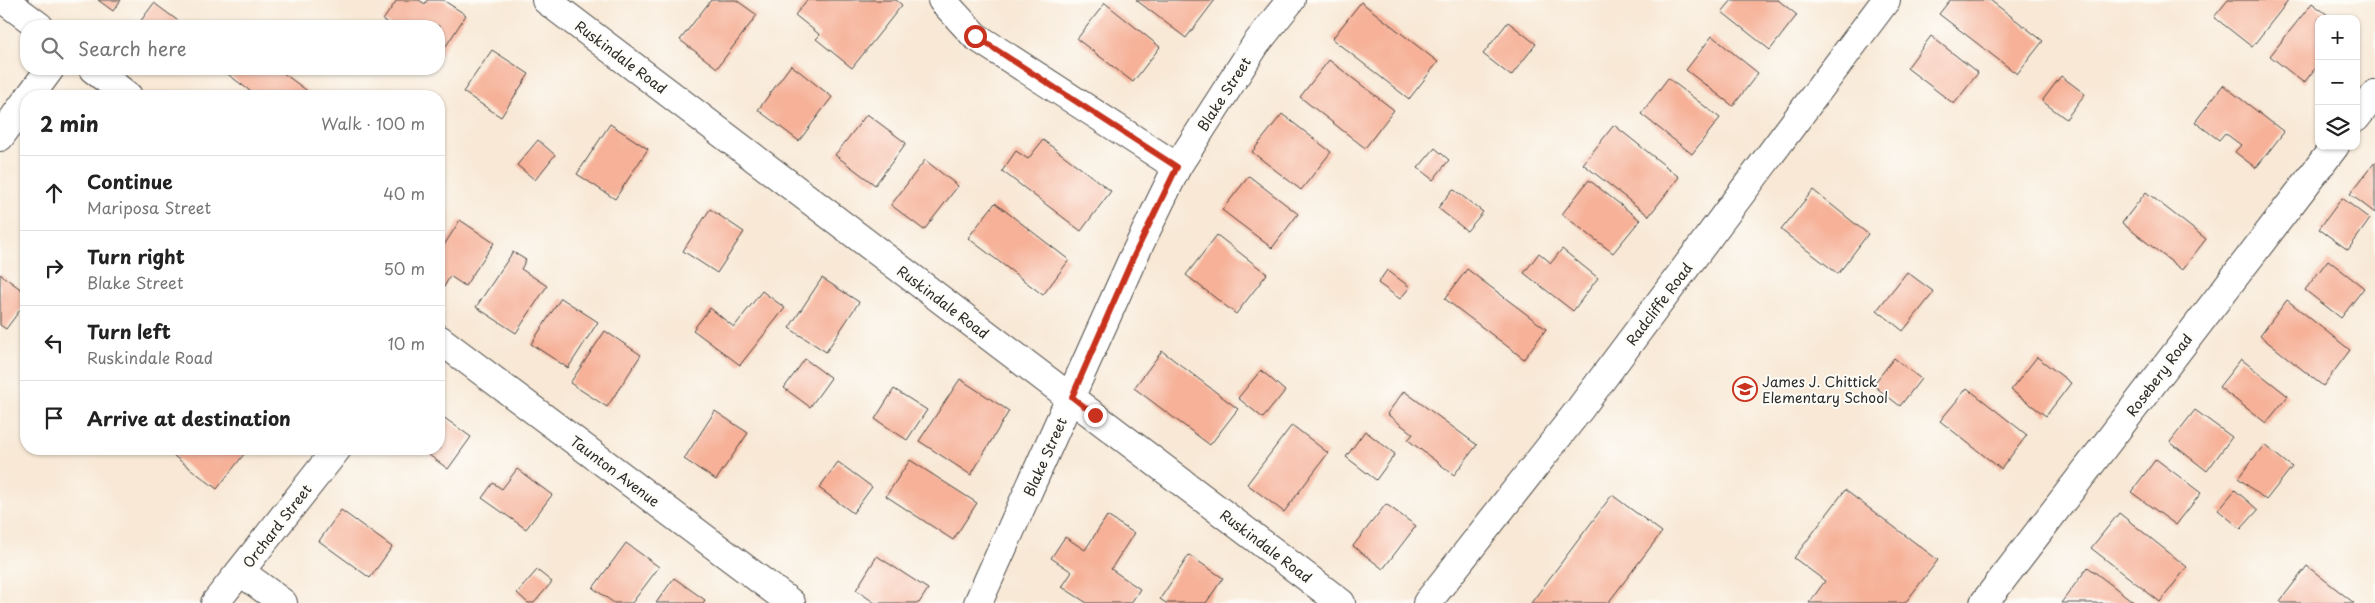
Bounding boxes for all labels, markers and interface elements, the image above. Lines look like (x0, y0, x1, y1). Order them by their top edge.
street label: Ruskindale Road (571, 15, 671, 99)
map controls (2315, 15, 2360, 150)
button: + (2315, 15, 2360, 60)
search box (20, 20, 445, 75)
route start (964, 25, 987, 48)
icon: search (38, 34, 66, 62)
text: Search here (78, 34, 187, 62)
street label: Blake Street (1192, 53, 1256, 135)
button: − (2315, 60, 2360, 105)
button: layers (2315, 105, 2360, 150)
text: 2 min (40, 107, 99, 139)
text: Walk · 100 m (321, 111, 425, 135)
text: Continue (87, 167, 173, 195)
icon: ahead (40, 179, 68, 207)
text: 40 m (383, 181, 425, 205)
text: Mariposa Street (87, 195, 211, 219)
text: Turn right (87, 242, 185, 270)
icon: right (40, 254, 68, 282)
text: 50 m (384, 256, 425, 280)
street label: Radcliffe Road (1621, 258, 1697, 350)
street label: Ruskindale Road (893, 260, 993, 344)
text: Blake Street (87, 270, 184, 294)
text: Turn left (87, 317, 171, 345)
icon: left (40, 329, 68, 357)
street label: Rosebery Road (2121, 329, 2197, 421)
text: 10 m (388, 331, 425, 355)
text: Ruskindale Road (87, 345, 213, 369)
place label: James J. Chittick Elementary School (1762, 371, 1888, 408)
school or university icon: James J. Chittick Elementary School (1732, 376, 1758, 402)
icon: arrive (40, 404, 68, 432)
text: Arrive at destination (87, 404, 291, 432)
route end (1084, 404, 1107, 427)
street label: Blake Street (1018, 414, 1072, 500)
street label: Taunton Avenue (566, 430, 664, 512)
street label: Orchard Street (238, 479, 317, 572)
street label: Ruskindale Road (1216, 504, 1316, 588)

